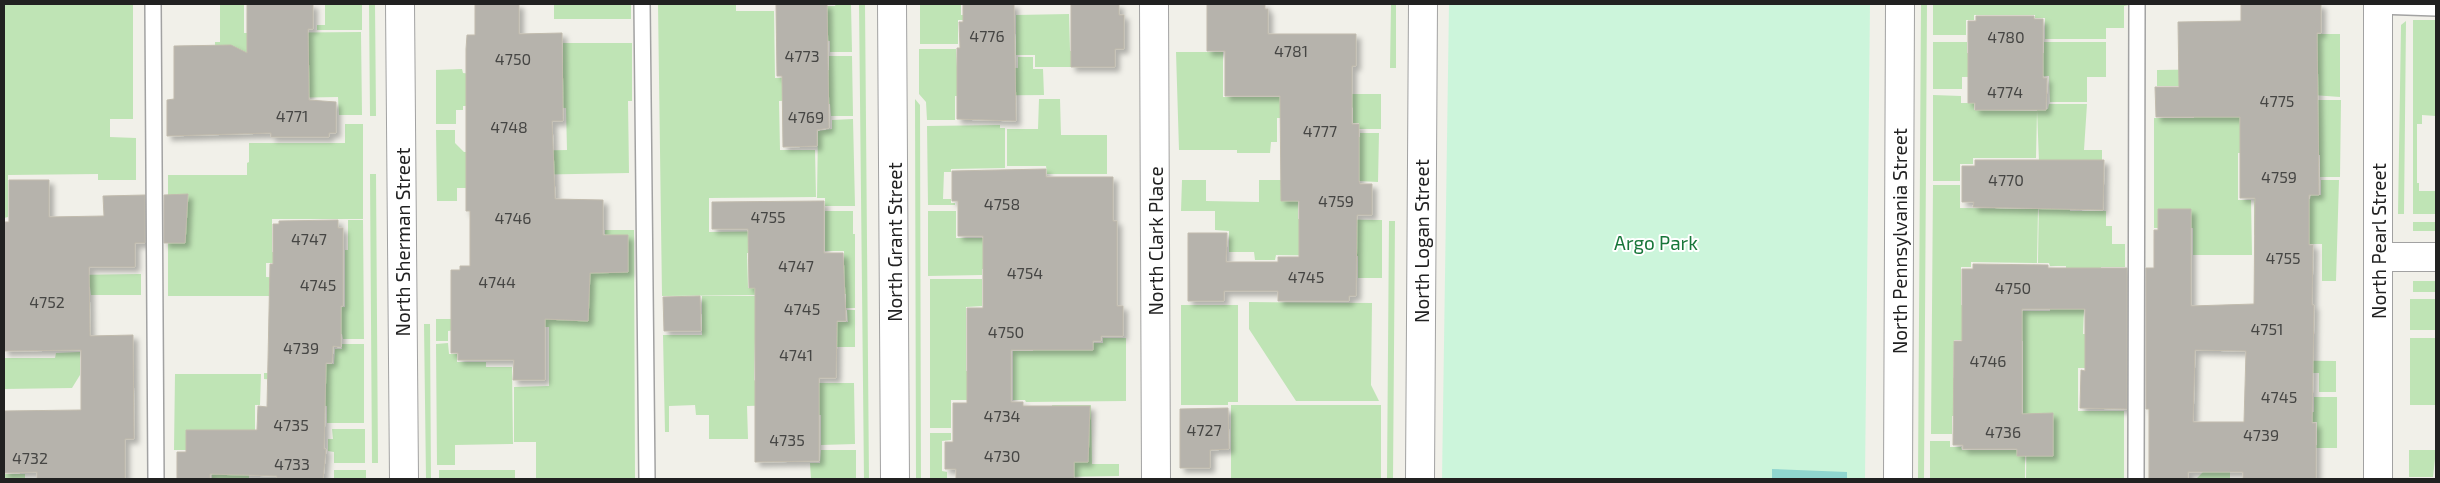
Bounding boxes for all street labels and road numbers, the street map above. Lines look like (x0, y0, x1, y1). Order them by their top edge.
street label: North Pennsylvania Street (1888, 128, 1911, 354)
street label: North Sherman Street (391, 148, 414, 337)
street label: North Logan Street (1410, 159, 1433, 323)
street label: North Grant Street (883, 162, 906, 322)
street label: North Pearl Street (2367, 163, 2390, 319)
street label: North Clark Place (1144, 166, 1167, 316)

